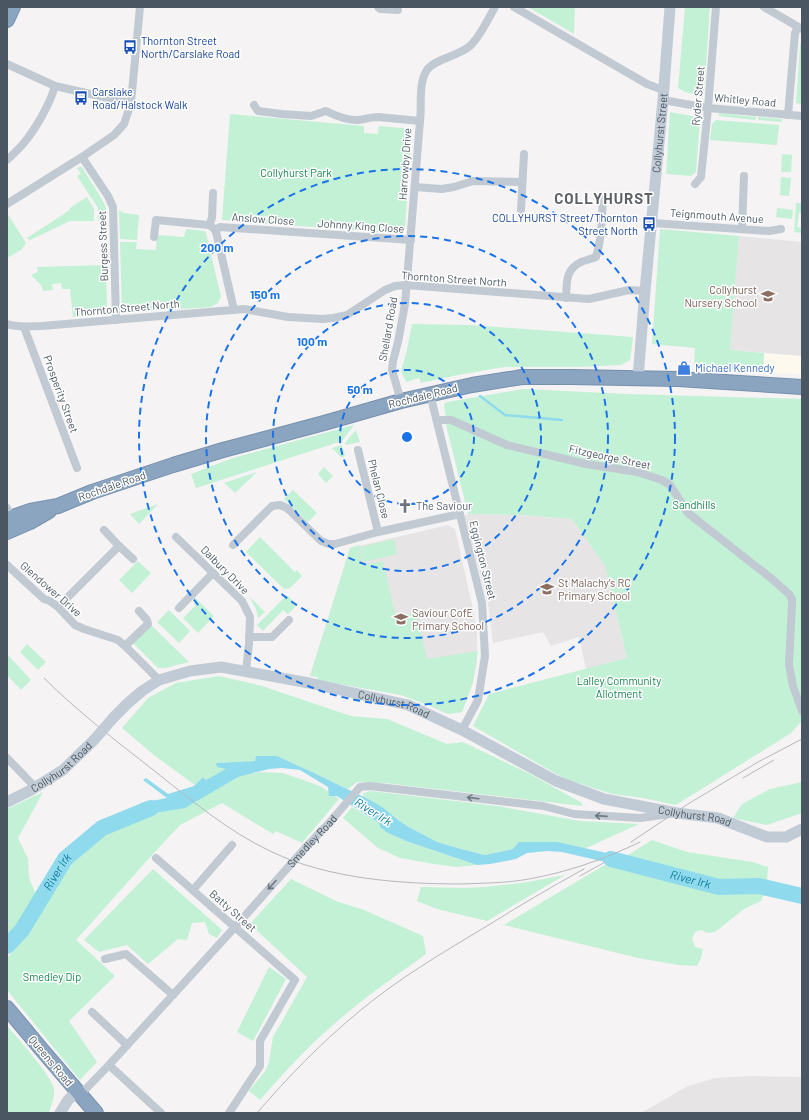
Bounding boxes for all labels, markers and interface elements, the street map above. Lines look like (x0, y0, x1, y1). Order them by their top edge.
place label: Thornton Street North/Carslake Road (141, 34, 240, 60)
bus stop icon: Thornton Street North/Carslake Road (122, 39, 138, 55)
street label: Ryder Street (688, 66, 707, 126)
place label: Carslake Road/Halstock Walk (92, 85, 188, 111)
bus stop icon: Carslake Road/Halstock Walk (73, 90, 89, 106)
street label: Whitley Road (713, 90, 777, 109)
street label: Collyhurst Street (649, 93, 670, 173)
street label: Harrowby Drive (395, 127, 414, 200)
park label: Collyhurst Park (260, 166, 332, 179)
district label: COLLYHURST (554, 189, 654, 207)
street label: Teignmouth Avenue (670, 206, 764, 225)
street label: Burgess Street (95, 210, 110, 282)
street label: Anslow Close (231, 210, 295, 227)
place label: COLLYHURST Street/Thornton Street North (492, 211, 638, 237)
street label: Johnny King Close (317, 216, 405, 235)
bus stop icon: COLLYHURST Street/Thornton Street North (641, 216, 657, 232)
text: 200 m (201, 240, 233, 254)
street label: Thornton Street North (401, 268, 507, 289)
place label: Collyhurst Nursery School (684, 283, 757, 309)
text: 150 m (250, 287, 280, 301)
school or university icon: Collyhurst Nursery School (760, 288, 776, 304)
street label: Thornton Street North (74, 296, 180, 319)
street label: Shellard Road (375, 296, 400, 362)
text: 100 m (297, 334, 327, 348)
street label: Prosperity Street (41, 353, 82, 434)
shop icon: Michael Kennedy (676, 360, 692, 376)
place label: Michael Kennedy (695, 361, 775, 374)
street label: Rochdale Road (387, 381, 459, 410)
text: 50 m (347, 382, 373, 396)
centre of rings (400, 430, 414, 444)
street label: Fitzgeorge Street (568, 441, 652, 472)
street label: Phelan Close (366, 458, 393, 520)
street label: Rochdale Road (76, 468, 147, 503)
church icon: The Saviour (397, 498, 413, 514)
park label: Sandhills (673, 498, 715, 511)
place label: The Saviour (416, 499, 472, 512)
street label: Eggington Street (467, 519, 500, 601)
street label: Dalbury Drive (199, 543, 252, 597)
street label: Glendower Drive (18, 558, 85, 619)
place label: St Malachy's RC Primary School (558, 576, 631, 602)
school or university icon: St Malachy's RC Primary School (539, 581, 555, 597)
place label: Saviour CofE Primary School (412, 606, 484, 632)
school or university icon: Saviour CofE Primary School (393, 611, 409, 627)
park label: Lalley Community Allotment (577, 674, 661, 700)
street label: Collyhurst Road (357, 687, 432, 720)
street label: Collyhurst Road (28, 739, 94, 795)
water label: River Irk (352, 794, 395, 828)
one-way arrow (467, 794, 480, 802)
street label: Collyhurst Road (657, 803, 734, 829)
street label: Smedley Road (284, 812, 339, 870)
one-way arrow (595, 812, 608, 819)
water label: River Irk (40, 849, 73, 893)
water label: River Irk (669, 867, 713, 891)
one-way arrow (267, 880, 276, 890)
street label: Batty Street (207, 887, 259, 934)
park label: Smedley Dip (23, 970, 81, 983)
street label: Queens Road (27, 1033, 76, 1088)

